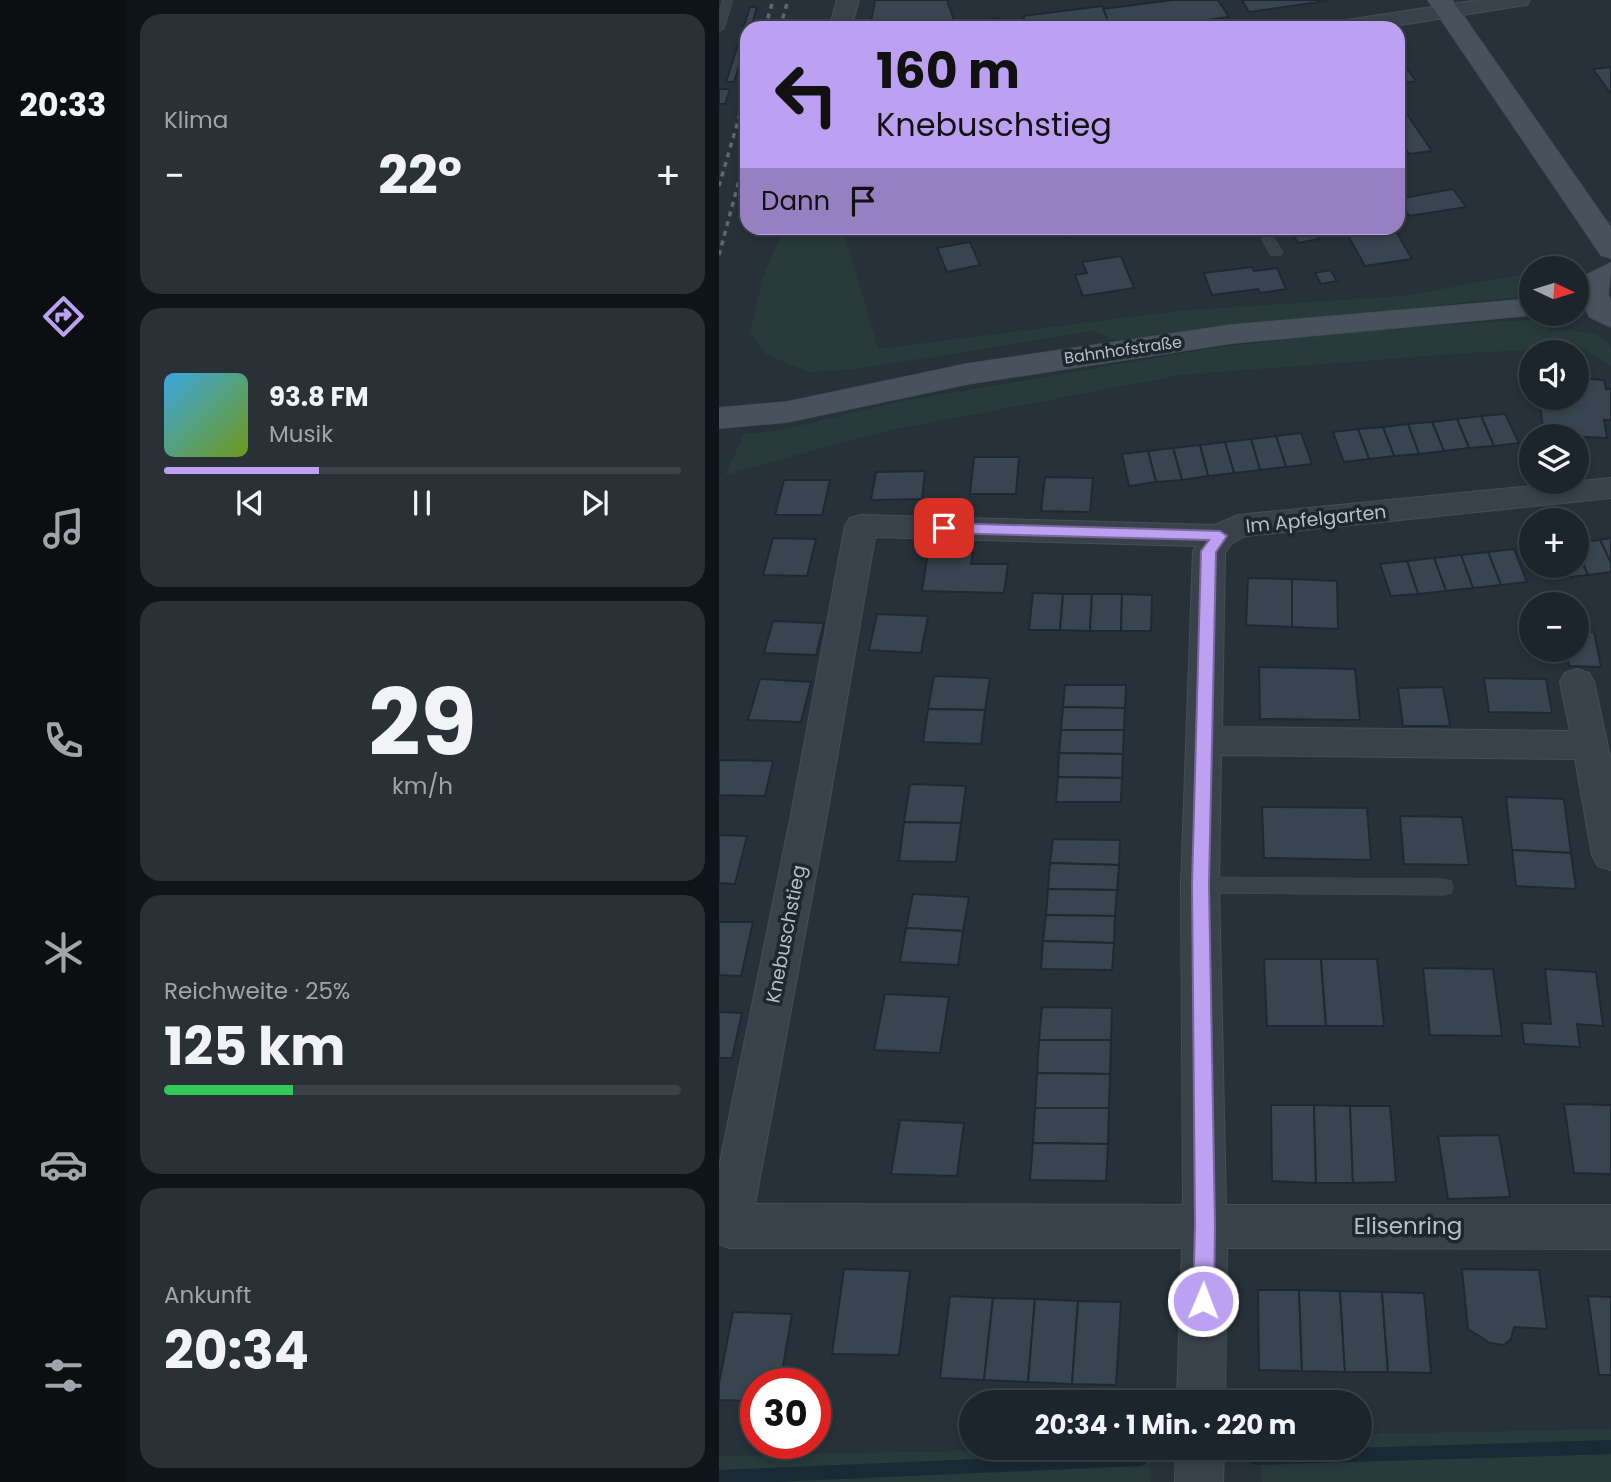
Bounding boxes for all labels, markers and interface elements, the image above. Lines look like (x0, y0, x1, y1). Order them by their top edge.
text: 160 m (876, 37, 1020, 105)
icon: left (761, 49, 852, 140)
text: 20:33 (20, 82, 106, 127)
text: Knebuschstieg (876, 102, 1112, 147)
text: Klima (164, 104, 228, 136)
text: 22° (378, 139, 462, 212)
text: − (164, 149, 185, 202)
text: + (655, 149, 681, 202)
icon: arrive (844, 182, 882, 220)
text: Dann (761, 183, 830, 219)
north arrow (1519, 256, 1589, 326)
map controls (1519, 256, 1589, 662)
icon: directions (39, 292, 88, 341)
street label: Bahnhofstraße (1063, 330, 1183, 370)
button: sound (1519, 340, 1589, 410)
text: 93.8 FM (269, 379, 369, 415)
text: Musik (269, 418, 333, 450)
button: layers (1519, 424, 1589, 494)
icon: previous (231, 484, 269, 522)
icon: pause (403, 484, 441, 522)
icon: next (576, 484, 614, 522)
pin (914, 498, 974, 558)
street label: Im Apfelgarten (1244, 498, 1388, 540)
icon: music (39, 504, 88, 553)
button: + (1519, 508, 1589, 578)
icon: arrive (925, 509, 963, 547)
button: − (1519, 592, 1589, 662)
text: 29 (369, 659, 476, 787)
icon: phone (39, 716, 88, 765)
text: km/h (392, 770, 453, 802)
street label: Knebuschstieg (759, 863, 813, 1005)
icon: climate (39, 928, 88, 977)
text: Reichweite · 25% (164, 975, 350, 1007)
text: 125 km (164, 1010, 345, 1083)
icon: car (39, 1140, 88, 1189)
street label: Elisenring (1354, 1210, 1462, 1242)
position arrow (1166, 1264, 1240, 1338)
text: Ankunft (164, 1279, 251, 1311)
text: 20:34 (164, 1314, 309, 1387)
icon: filters (39, 1351, 88, 1400)
speed limit sign: 30 (740, 1368, 831, 1459)
text: 20:34 · 1 Min. · 220 m (1035, 1407, 1296, 1443)

